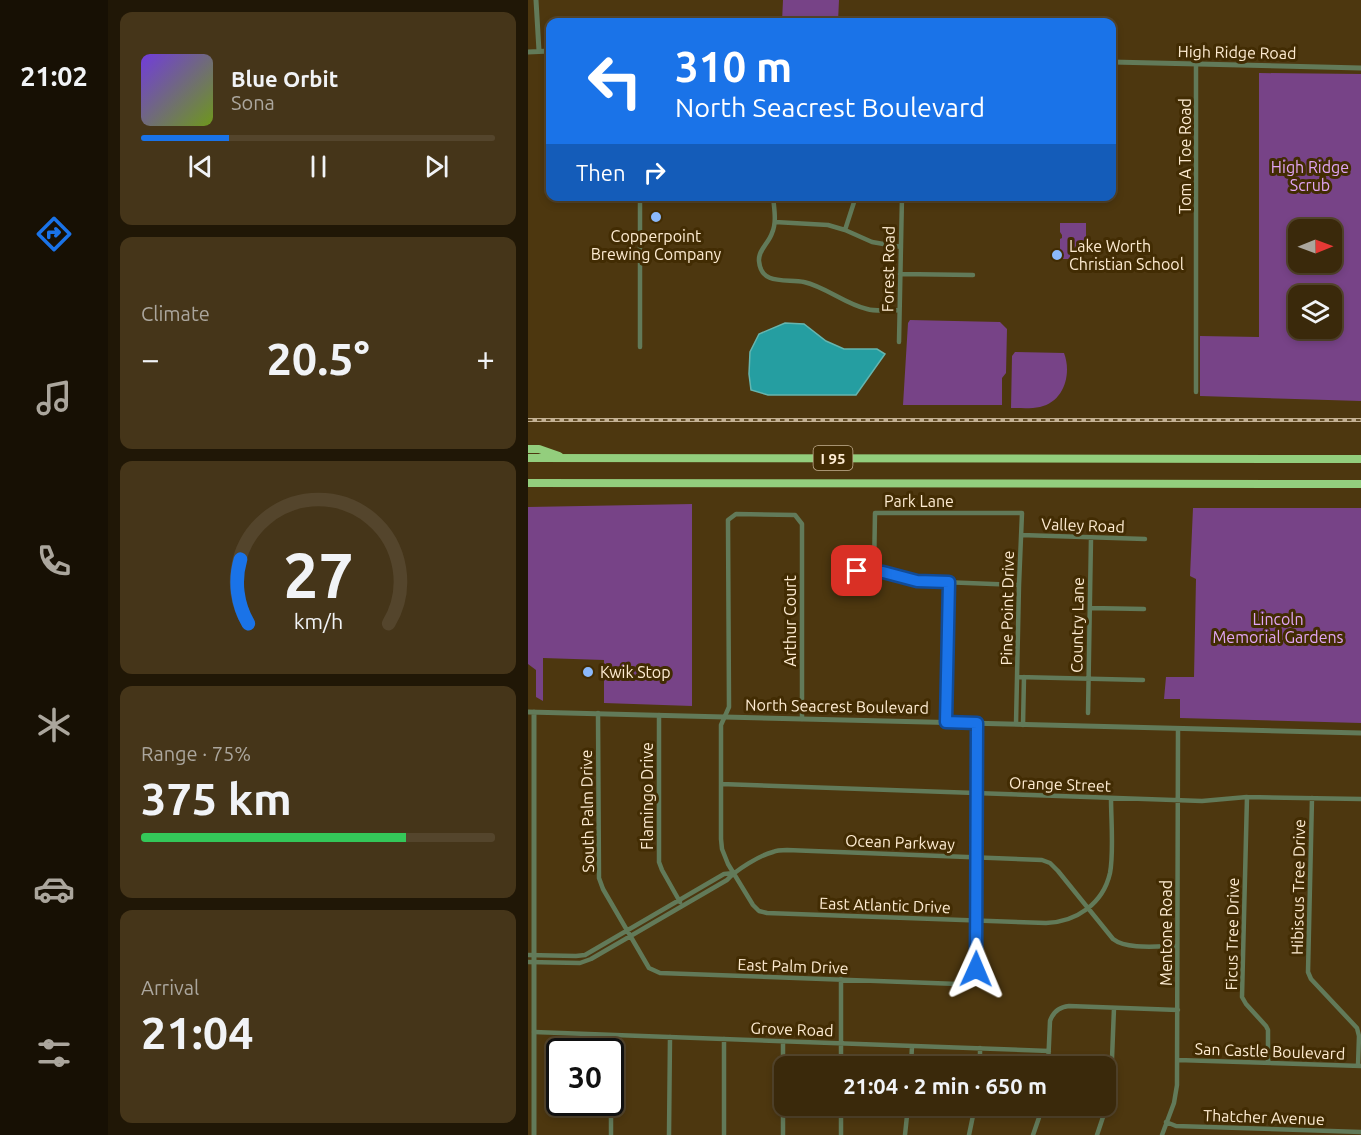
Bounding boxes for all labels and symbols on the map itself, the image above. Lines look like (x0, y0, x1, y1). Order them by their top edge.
street label: High Ridge Road (1177, 42, 1297, 62)
street label: Tom A Toe Road (1176, 98, 1194, 214)
park label: High Ridge Scrub (1271, 158, 1349, 194)
marker: Copperpoint Brewing Company (649, 210, 663, 224)
north arrow (1288, 219, 1342, 273)
street label: Forest Road (878, 226, 898, 312)
place label: Copperpoint Brewing Company (591, 227, 722, 263)
place label: Lake Worth Christian School (1069, 237, 1184, 273)
marker: Lake Worth Christian School (1050, 248, 1064, 262)
road number: I 95 (814, 446, 852, 470)
street label: Park Lane (884, 492, 954, 510)
street label: Valley Road (1041, 515, 1125, 535)
pin (831, 545, 882, 596)
street label: Pine Point Drive (997, 551, 1017, 665)
street label: Arthur Court (781, 575, 799, 667)
street label: Country Lane (1067, 577, 1087, 673)
park label: Lincoln Memorial Gardens (1212, 610, 1344, 646)
place label: Kwik Stop (600, 663, 671, 681)
marker: Kwik Stop (581, 665, 595, 679)
street label: North Seacrest Boulevard (745, 695, 929, 717)
street label: Flamingo Drive (638, 742, 656, 850)
street label: South Palm Drive (577, 749, 597, 873)
street label: Orange Street (1009, 773, 1112, 795)
street label: Hibiscus Tree Drive (1288, 819, 1308, 955)
street label: Ocean Parkway (845, 831, 955, 853)
street label: Ficus Tree Drive (1222, 877, 1242, 991)
street label: Mentone Road (1157, 880, 1175, 986)
street label: East Atlantic Drive (819, 894, 951, 916)
position arrow (944, 937, 1008, 1001)
street label: East Palm Drive (737, 955, 849, 977)
street label: Grove Road (750, 1019, 834, 1039)
speed limit sign: 30 (546, 1038, 624, 1116)
street label: San Castle Boulevard (1194, 1039, 1346, 1063)
street label: Thatcher Avenue (1203, 1106, 1325, 1128)

